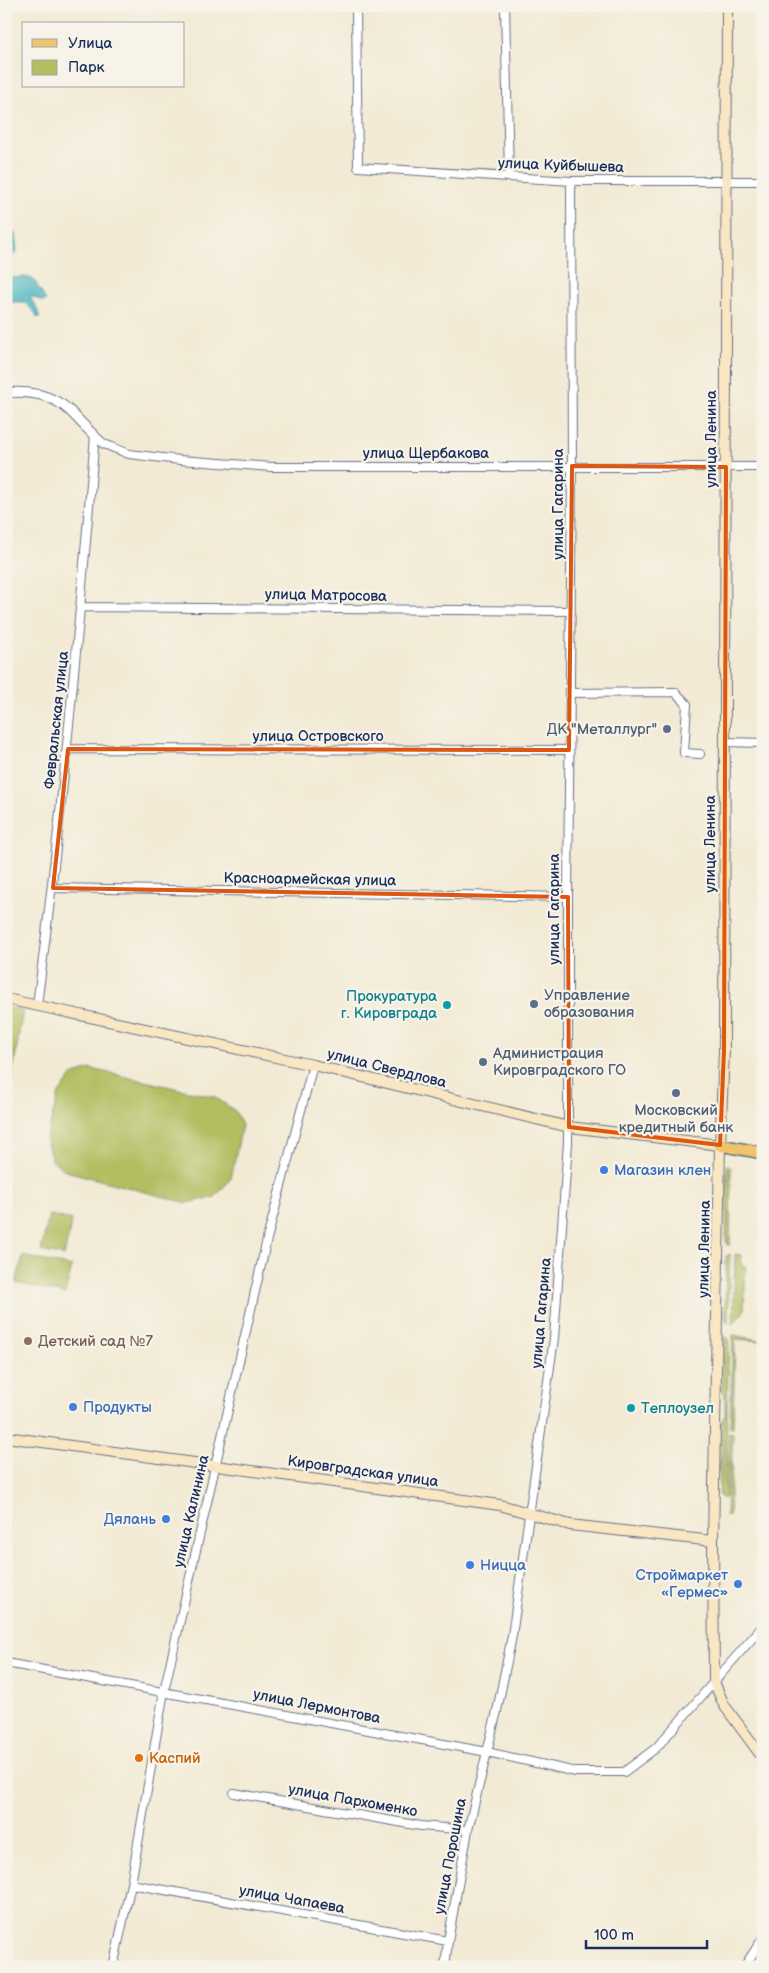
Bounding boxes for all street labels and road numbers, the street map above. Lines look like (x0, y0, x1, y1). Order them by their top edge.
street label: улица Куйбышева (498, 154, 625, 177)
street label: улица Ленина (702, 390, 721, 488)
street label: улица Щербакова (363, 444, 489, 463)
street label: улица Гагарина (549, 448, 568, 560)
street label: улица Матросова (265, 585, 387, 606)
street label: Февральская улица (40, 650, 73, 790)
street label: улица Островского (252, 727, 384, 746)
street label: улица Ленина (701, 795, 720, 893)
street label: улица Гагарина (545, 853, 564, 965)
street label: Красноармейская улица (224, 868, 397, 891)
street label: улица Свердлова (325, 1044, 449, 1093)
street label: улица Ленина (694, 1200, 715, 1298)
street label: улица Гагарина (527, 1257, 556, 1369)
street label: Кировградская улица (286, 1451, 440, 1492)
street label: улица Калинина (169, 1453, 214, 1569)
street label: улица Лермонтова (252, 1685, 382, 1728)
street label: улица Пархоменко (287, 1780, 419, 1821)
street label: улица Порошина (430, 1796, 471, 1916)
street label: улица Чапаева (238, 1881, 346, 1918)

